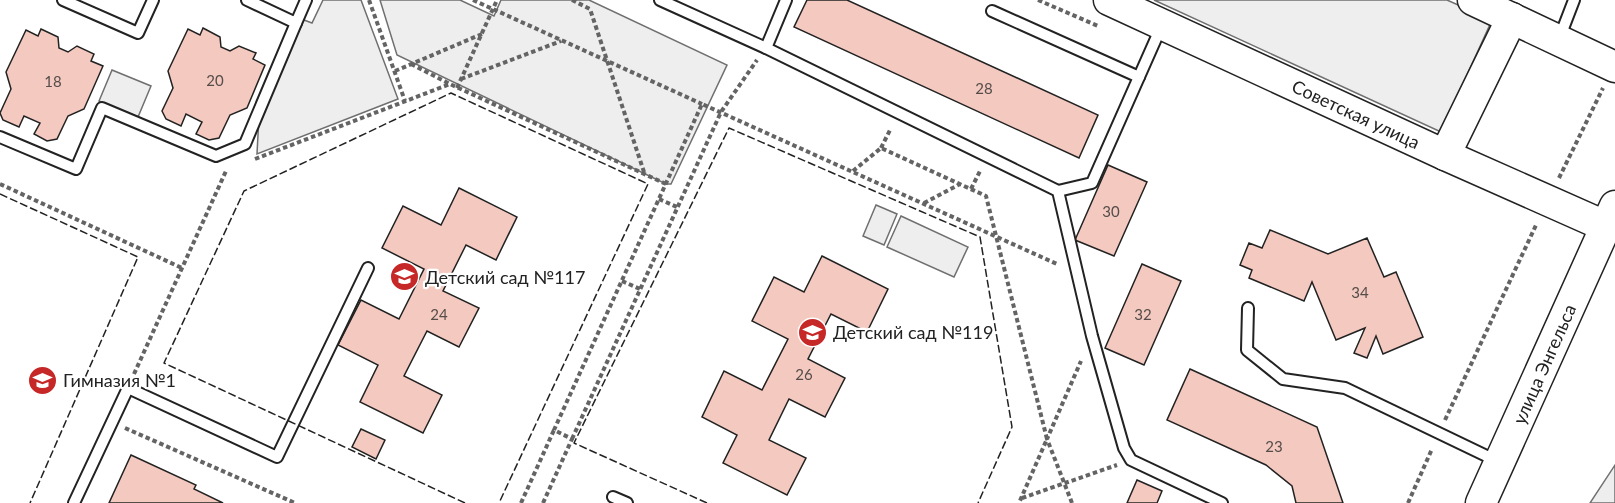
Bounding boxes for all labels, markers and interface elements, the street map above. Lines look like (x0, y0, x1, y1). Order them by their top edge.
house number: 20 (206, 71, 224, 89)
house number: 18 (44, 72, 62, 90)
street label: Советская улица (1289, 75, 1423, 153)
house number: 28 (975, 79, 993, 97)
house number: 30 (1102, 202, 1120, 220)
school or university icon: Детский сад №117 (388, 261, 420, 293)
place label: Детский сад №117 (425, 266, 585, 288)
house number: 34 (1351, 283, 1369, 301)
street label: улица Энгельса (1508, 301, 1580, 427)
house number: 24 (430, 305, 448, 323)
house number: 32 (1134, 305, 1152, 323)
school or university icon: Детский сад №119 (796, 316, 828, 348)
place label: Детский сад №119 (833, 321, 993, 343)
school or university icon: Гимназия №1 (26, 364, 58, 396)
house number: 26 (795, 365, 813, 383)
place label: Гимназия №1 (63, 369, 176, 391)
house number: 23 (1265, 437, 1283, 455)

